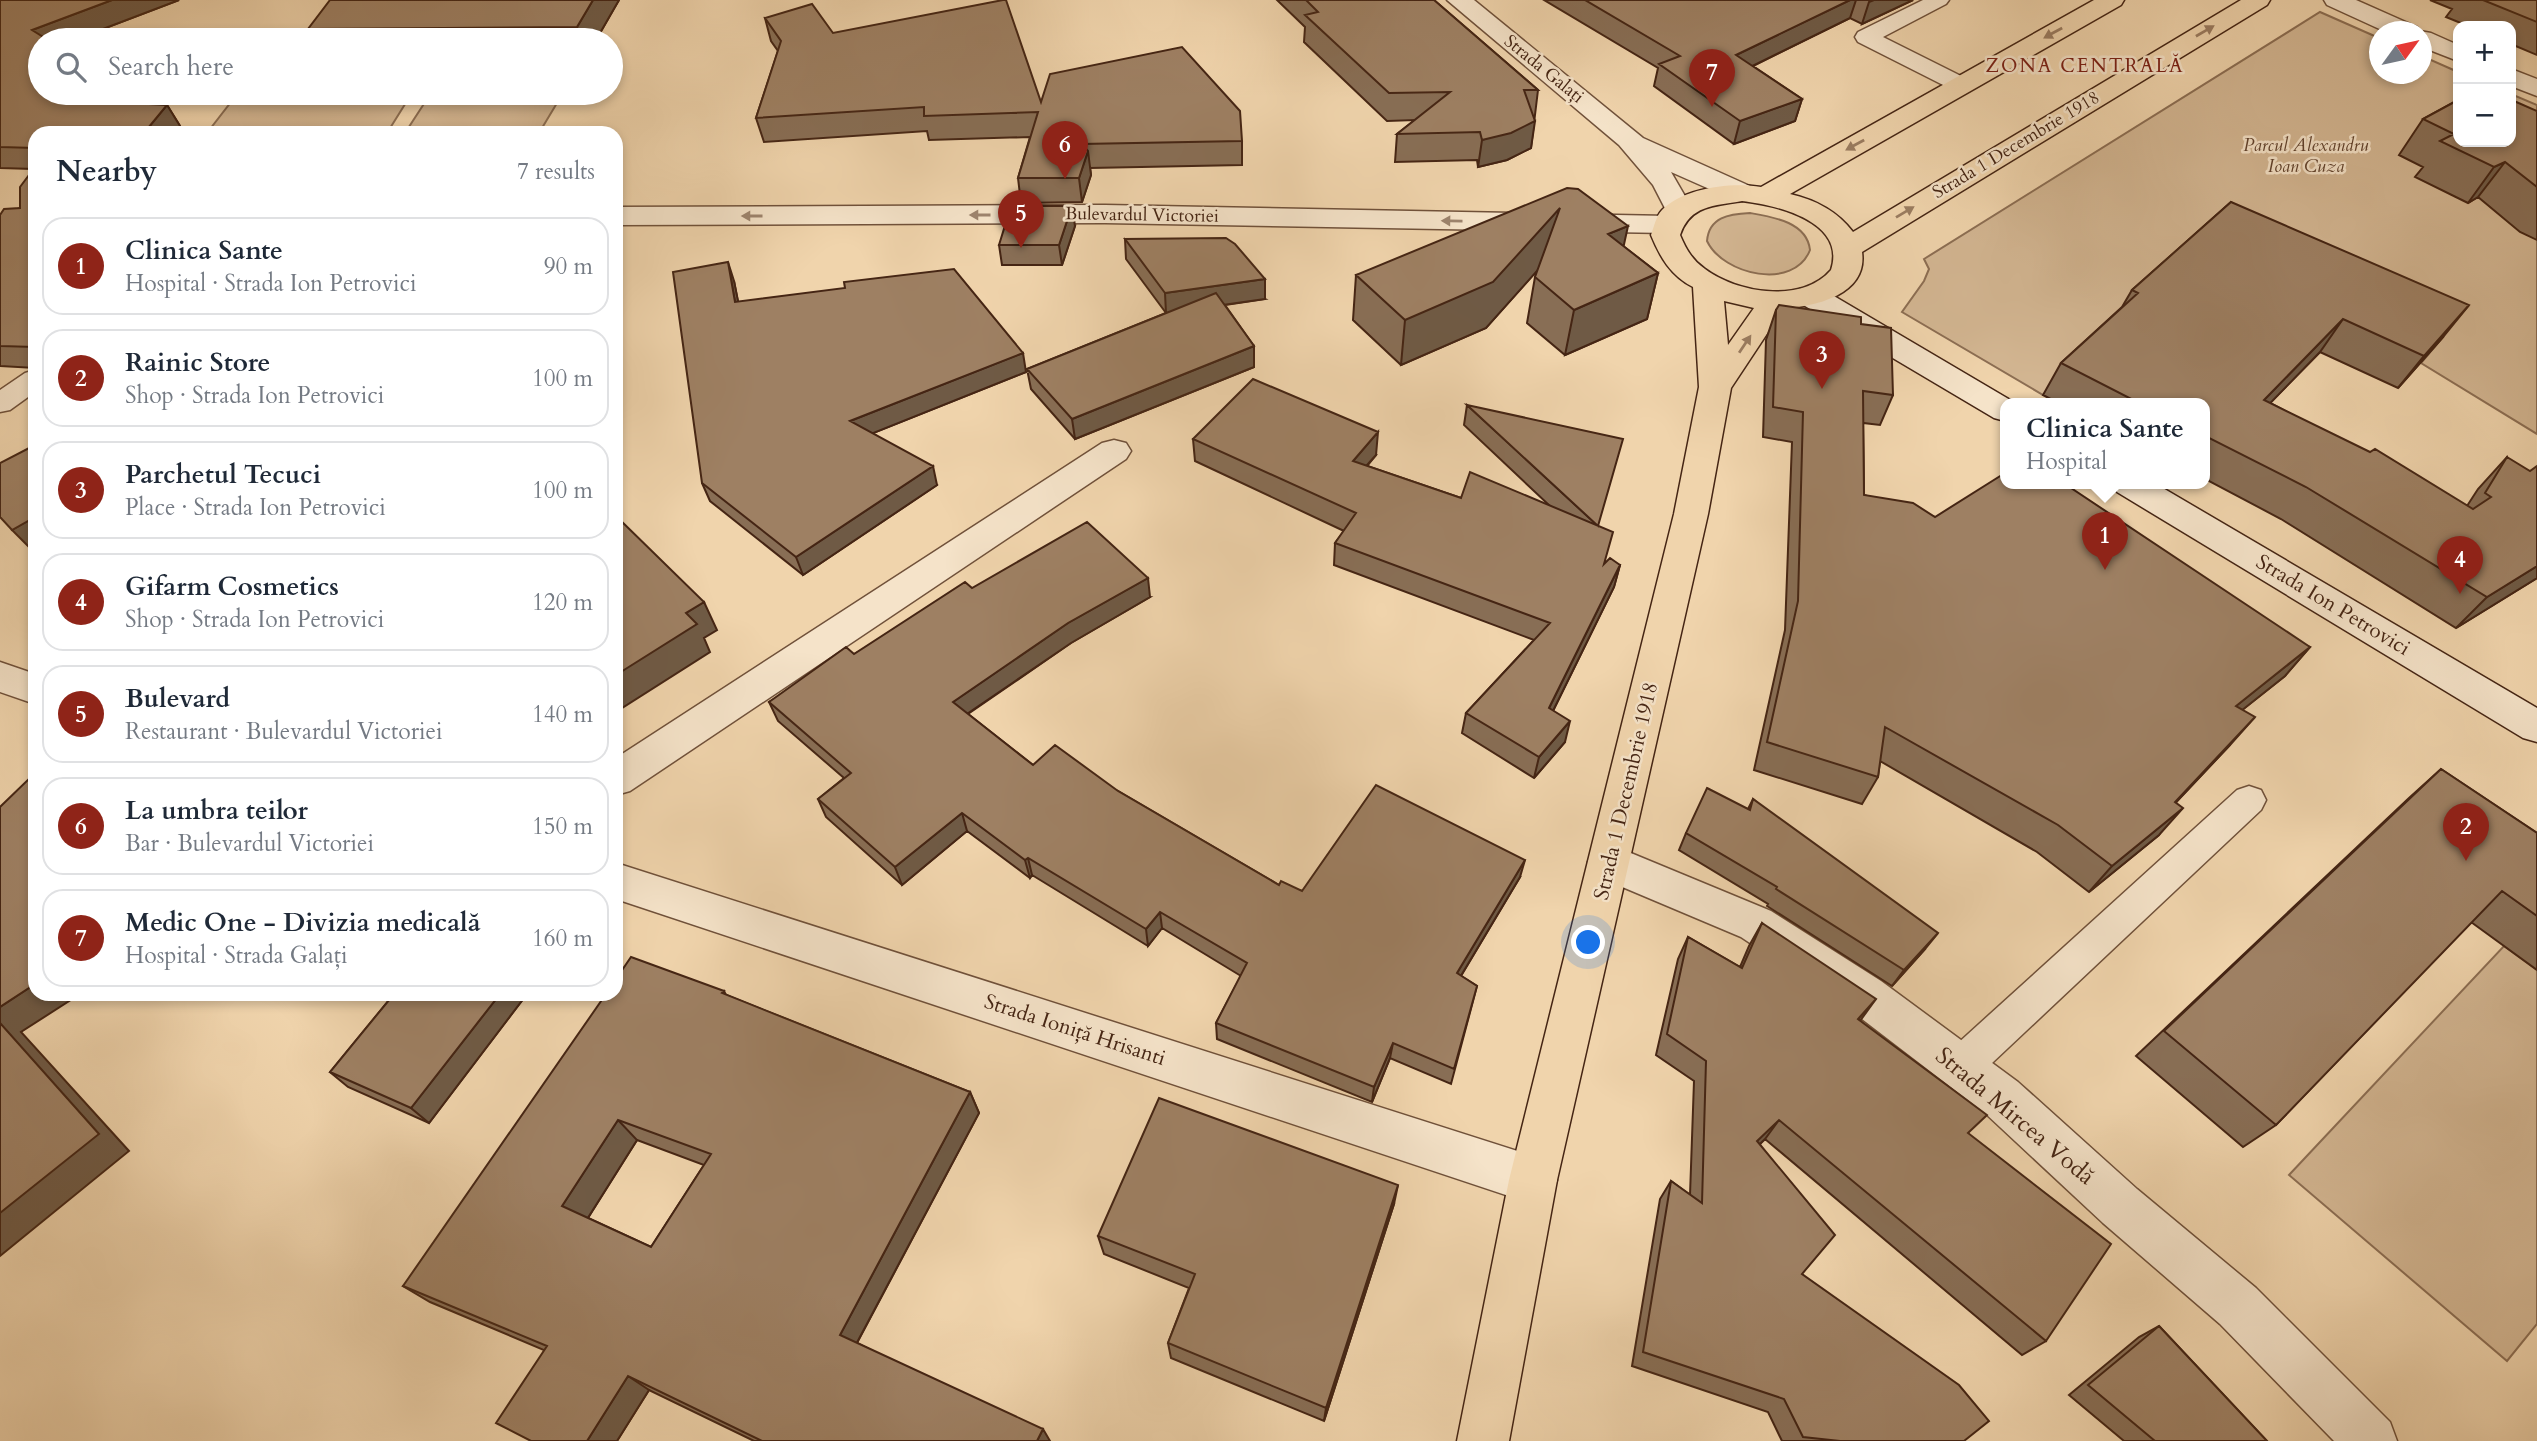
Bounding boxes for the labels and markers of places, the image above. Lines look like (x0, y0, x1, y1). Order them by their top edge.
pin: 7 (1689, 49, 1735, 107)
pin: 6 (1042, 121, 1088, 179)
pin: 5 (998, 190, 1044, 248)
pin: 3 (1799, 331, 1845, 389)
pin: 1 (2082, 512, 2128, 570)
pin: 4 (2437, 536, 2483, 594)
pin: 2 (2443, 803, 2489, 861)

